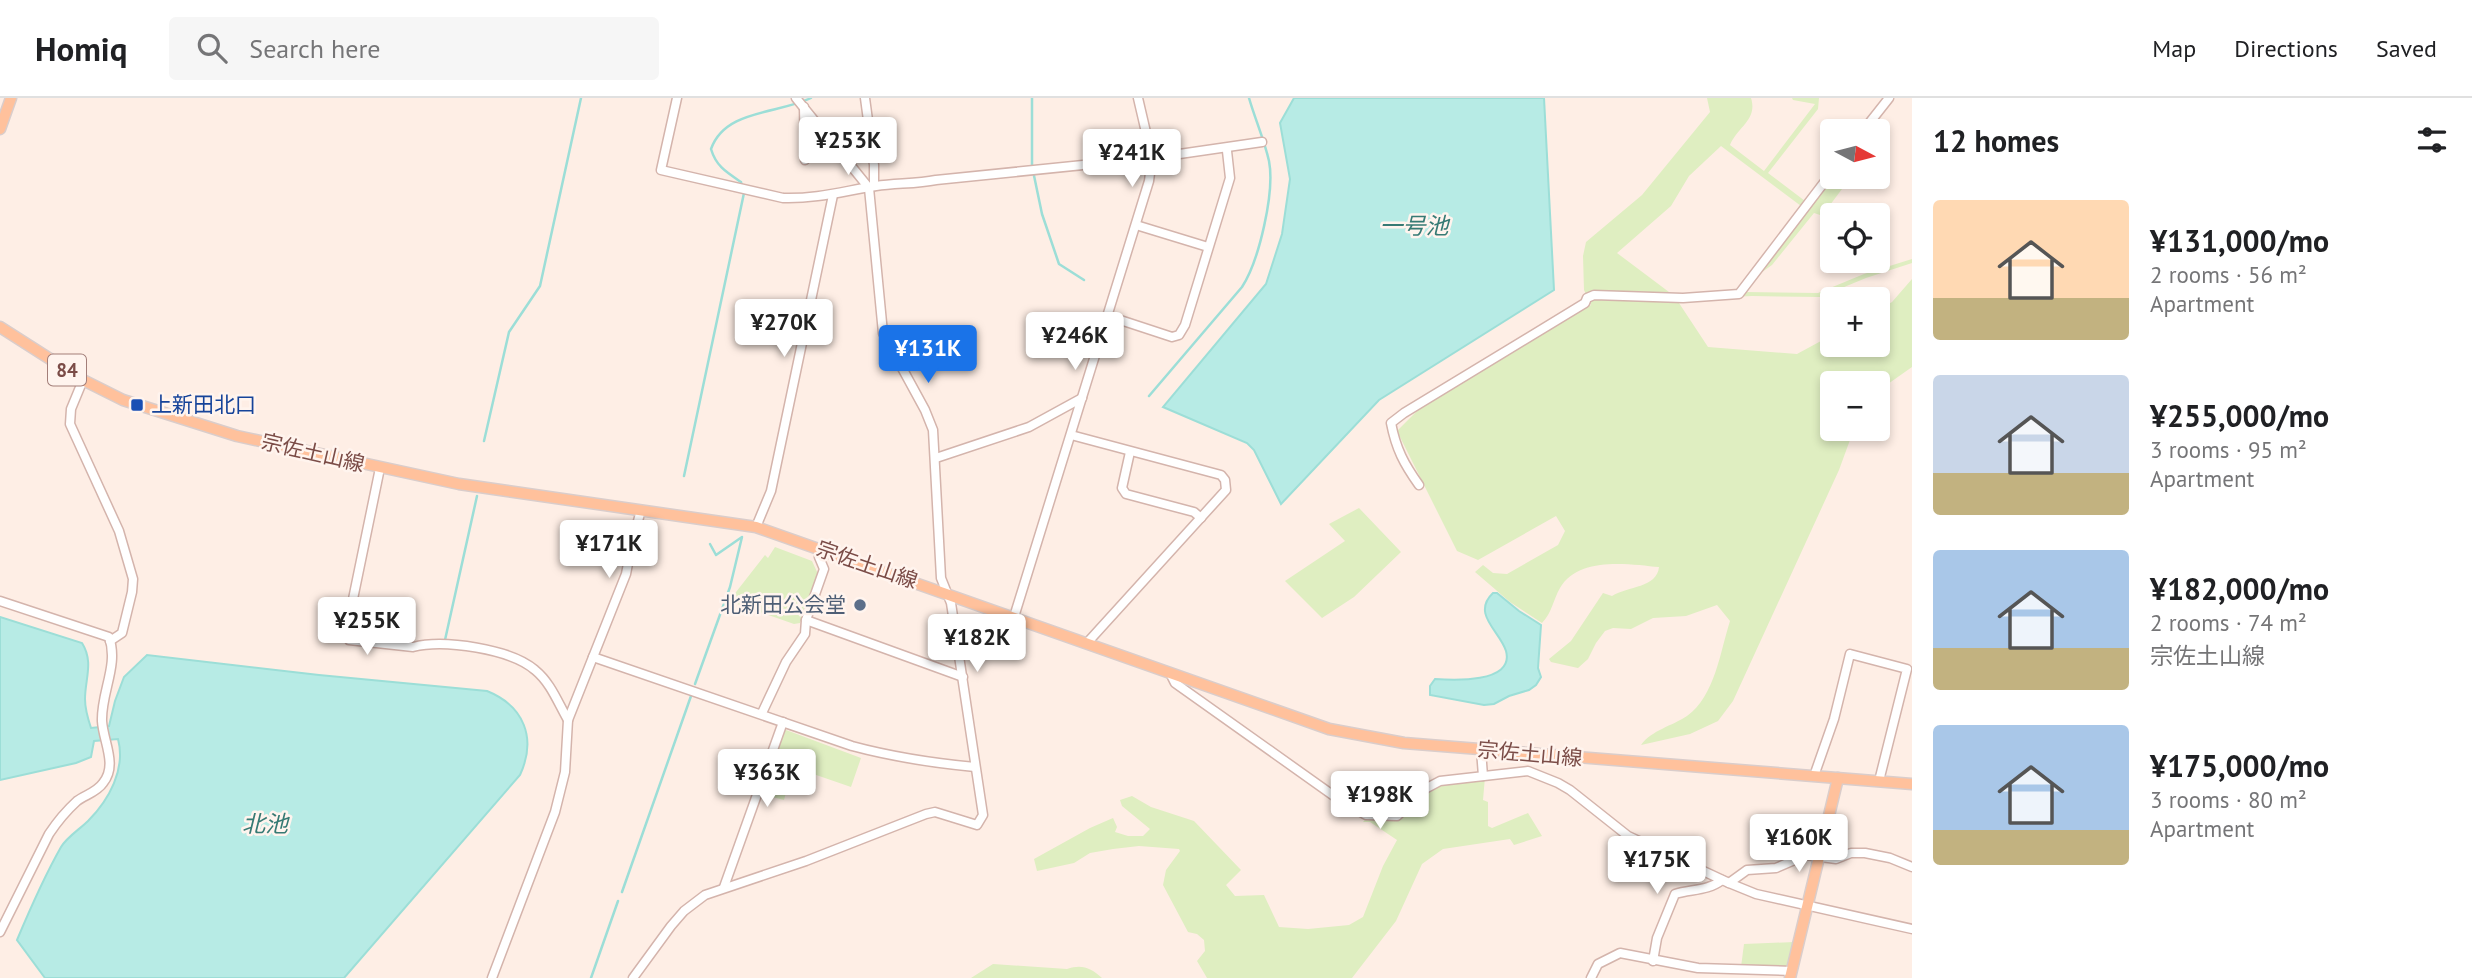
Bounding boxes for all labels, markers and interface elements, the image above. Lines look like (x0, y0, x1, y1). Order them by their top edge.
search box (169, 17, 659, 80)
text: Homiq (35, 27, 127, 70)
icon: search (193, 29, 231, 67)
text: Search here (249, 32, 380, 65)
text: Map (2152, 33, 2196, 64)
text: Directions (2234, 33, 2338, 64)
text: Saved (2376, 33, 2437, 64)
pin: ¥253K (799, 118, 897, 177)
north arrow (1820, 119, 1890, 189)
map controls (1820, 119, 1890, 441)
text: 12 homes (1933, 121, 2059, 160)
icon: filters (2413, 121, 2451, 159)
text: ¥253K (815, 125, 881, 154)
pin: ¥241K (1083, 130, 1181, 189)
text: ¥241K (1099, 137, 1165, 166)
button: locate (1820, 203, 1890, 273)
water label: 一号池 (1380, 211, 1451, 240)
text: ¥131,000/mo (2150, 221, 2329, 260)
icon: home (1989, 228, 2073, 312)
text: 2 rooms · 56 m² (2150, 260, 2307, 289)
button: + (1820, 287, 1890, 357)
text: Apartment (2150, 289, 2254, 318)
pin: ¥270K (735, 300, 833, 359)
text: ¥270K (751, 307, 817, 336)
pin: ¥246K (1026, 313, 1124, 372)
text: ¥246K (1042, 320, 1108, 349)
pin: ¥131K (879, 326, 977, 385)
text: ¥131K (895, 333, 961, 362)
road number: 84 (48, 354, 86, 386)
button: − (1820, 371, 1890, 441)
place label: 上新田北口 (151, 391, 256, 418)
text: ¥255,000/mo (2150, 396, 2329, 435)
marker: 上新田北口 (129, 397, 145, 413)
icon: home (1989, 403, 2073, 487)
street label: 宗佐土山線 (259, 428, 367, 477)
text: 3 rooms · 95 m² (2150, 435, 2307, 464)
text: Apartment (2150, 464, 2254, 493)
pin: ¥171K (560, 520, 658, 580)
text: ¥171K (576, 528, 642, 557)
street label: 宗佐土山線 (813, 535, 921, 594)
text: ¥182,000/mo (2150, 569, 2329, 608)
icon: home (1989, 578, 2073, 662)
place label: 北新田公会堂 (720, 591, 846, 618)
marker: 北新田公会堂 (852, 597, 868, 613)
pin: ¥255K (318, 598, 416, 657)
text: ¥255K (334, 605, 400, 634)
text: 2 rooms · 74 m² (2150, 608, 2307, 637)
pin: ¥182K (928, 614, 1026, 674)
text: ¥182K (944, 622, 1010, 651)
text: 宗佐土山線 (2150, 641, 2265, 670)
street label: 宗佐土山線 (1477, 735, 1584, 772)
text: ¥175,000/mo (2150, 746, 2329, 785)
pin: ¥363K (718, 750, 816, 809)
icon: home (1989, 753, 2073, 837)
text: ¥363K (734, 757, 800, 786)
pin: ¥198K (1331, 772, 1429, 831)
text: ¥198K (1347, 779, 1413, 808)
text: 3 rooms · 80 m² (2150, 785, 2307, 814)
water label: 北池 (242, 809, 290, 838)
pin: ¥160K (1750, 814, 1848, 874)
text: Apartment (2150, 814, 2254, 843)
text: ¥160K (1766, 822, 1832, 851)
pin: ¥175K (1608, 836, 1706, 896)
text: ¥175K (1624, 844, 1690, 873)

